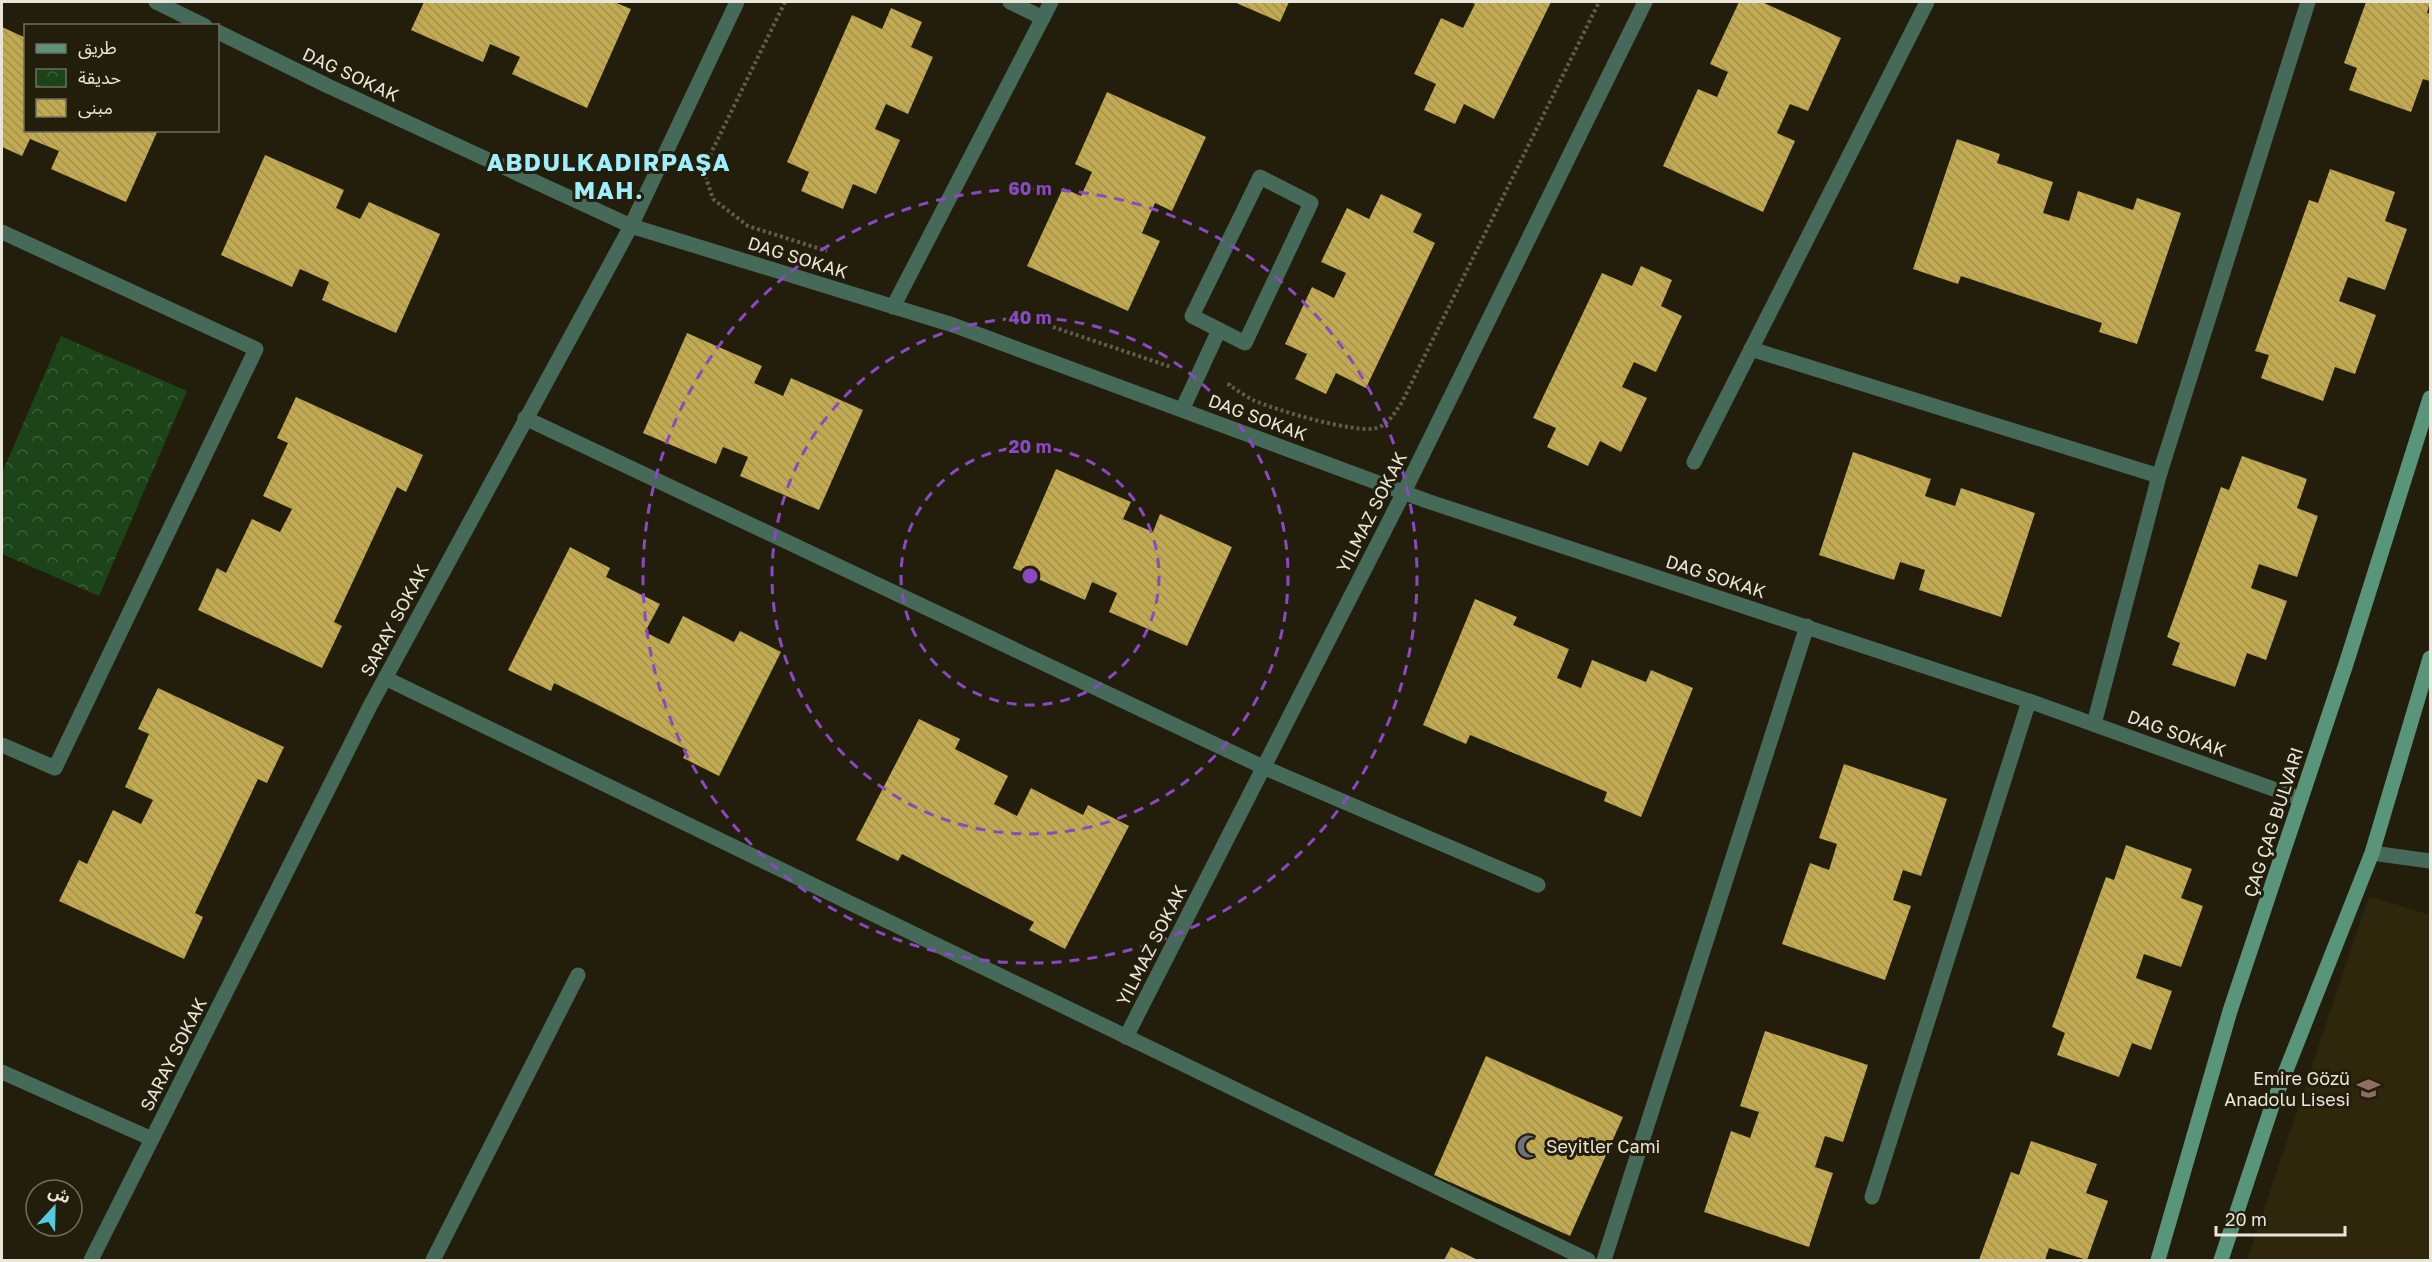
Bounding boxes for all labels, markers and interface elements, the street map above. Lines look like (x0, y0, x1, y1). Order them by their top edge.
legend (24, 24, 219, 132)
text: طريق (78, 36, 117, 59)
street label: DAĞ SOKAK (299, 42, 403, 106)
text: حديقة (78, 66, 121, 88)
text: مبنى (78, 96, 113, 119)
district label: ABDULKADIRPAŞA MAH. (487, 147, 731, 204)
text: 60 m (1008, 177, 1052, 199)
street label: DAĞ SOKAK (745, 231, 851, 283)
text: 40 m (1008, 306, 1052, 328)
street label: DAĞ SOKAK (1206, 389, 1310, 445)
text: 20 m (1009, 435, 1051, 457)
street label: YILMAZ SOKAK (1331, 448, 1411, 576)
street label: DAĞ SOKAK (1663, 550, 1769, 602)
street label: SARAY SOKAK (355, 560, 433, 680)
centre of rings (1020, 566, 1040, 586)
street label: DAĞ SOKAK (2125, 705, 2229, 761)
street label: ÇAĞ ÇAĞ BULVARI (2238, 744, 2308, 900)
street label: YILMAZ SOKAK (1111, 881, 1191, 1009)
street label: SARAY SOKAK (135, 994, 211, 1114)
place label: Emire Gözü Anadolu Lisesi (2224, 1067, 2350, 1110)
school or university icon: Emire Gözü Anadolu Lisesi (2355, 1075, 2381, 1101)
mosque icon: Seyitler Cami (1515, 1133, 1541, 1159)
place label: Seyitler Cami (1546, 1135, 1660, 1157)
north arrow (24, 1178, 84, 1238)
text: ش (46, 1181, 74, 1207)
scale bar (2216, 1199, 2345, 1237)
text: 20 m (2225, 1208, 2267, 1230)

